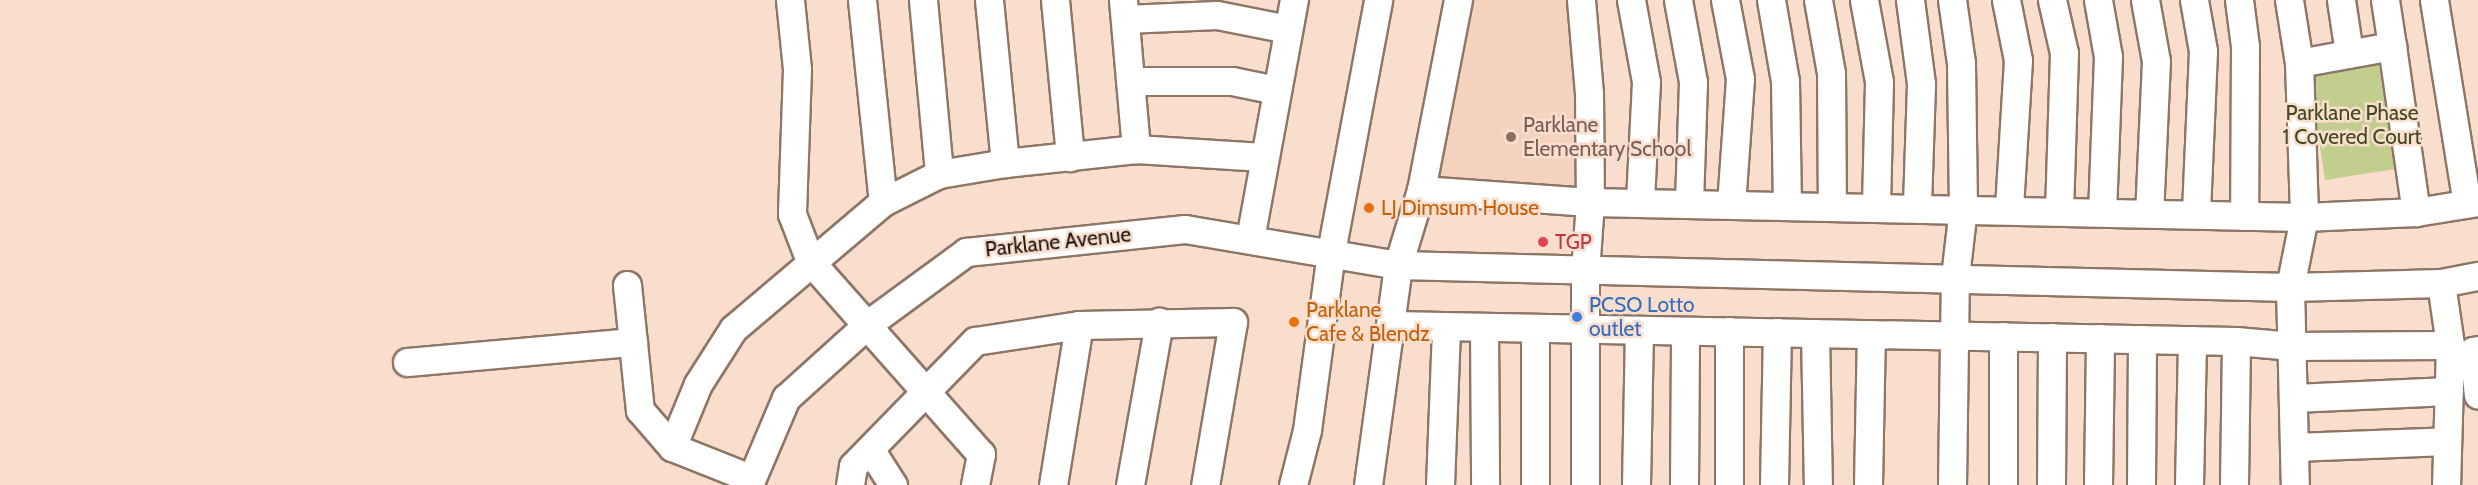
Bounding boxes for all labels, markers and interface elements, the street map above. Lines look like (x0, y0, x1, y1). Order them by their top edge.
park label: Parklane Phase 1 Covered Court (2283, 100, 2421, 150)
place label: Parklane Elementary School (1523, 112, 1691, 162)
marker: Parklane Elementary School (1504, 130, 1518, 144)
place label: LJ Dimsum House (1381, 195, 1539, 221)
marker: LJ Dimsum House (1362, 201, 1376, 215)
street label: Parklane Avenue (984, 222, 1132, 262)
place label: TGP (1555, 229, 1592, 255)
marker: TGP (1536, 235, 1550, 249)
place label: PCSO Lotto outlet (1589, 292, 1694, 342)
place label: Parklane Cafe & Blendz (1306, 297, 1430, 347)
marker: PCSO Lotto outlet (1570, 310, 1584, 324)
marker: Parklane Cafe & Blendz (1287, 315, 1301, 329)

